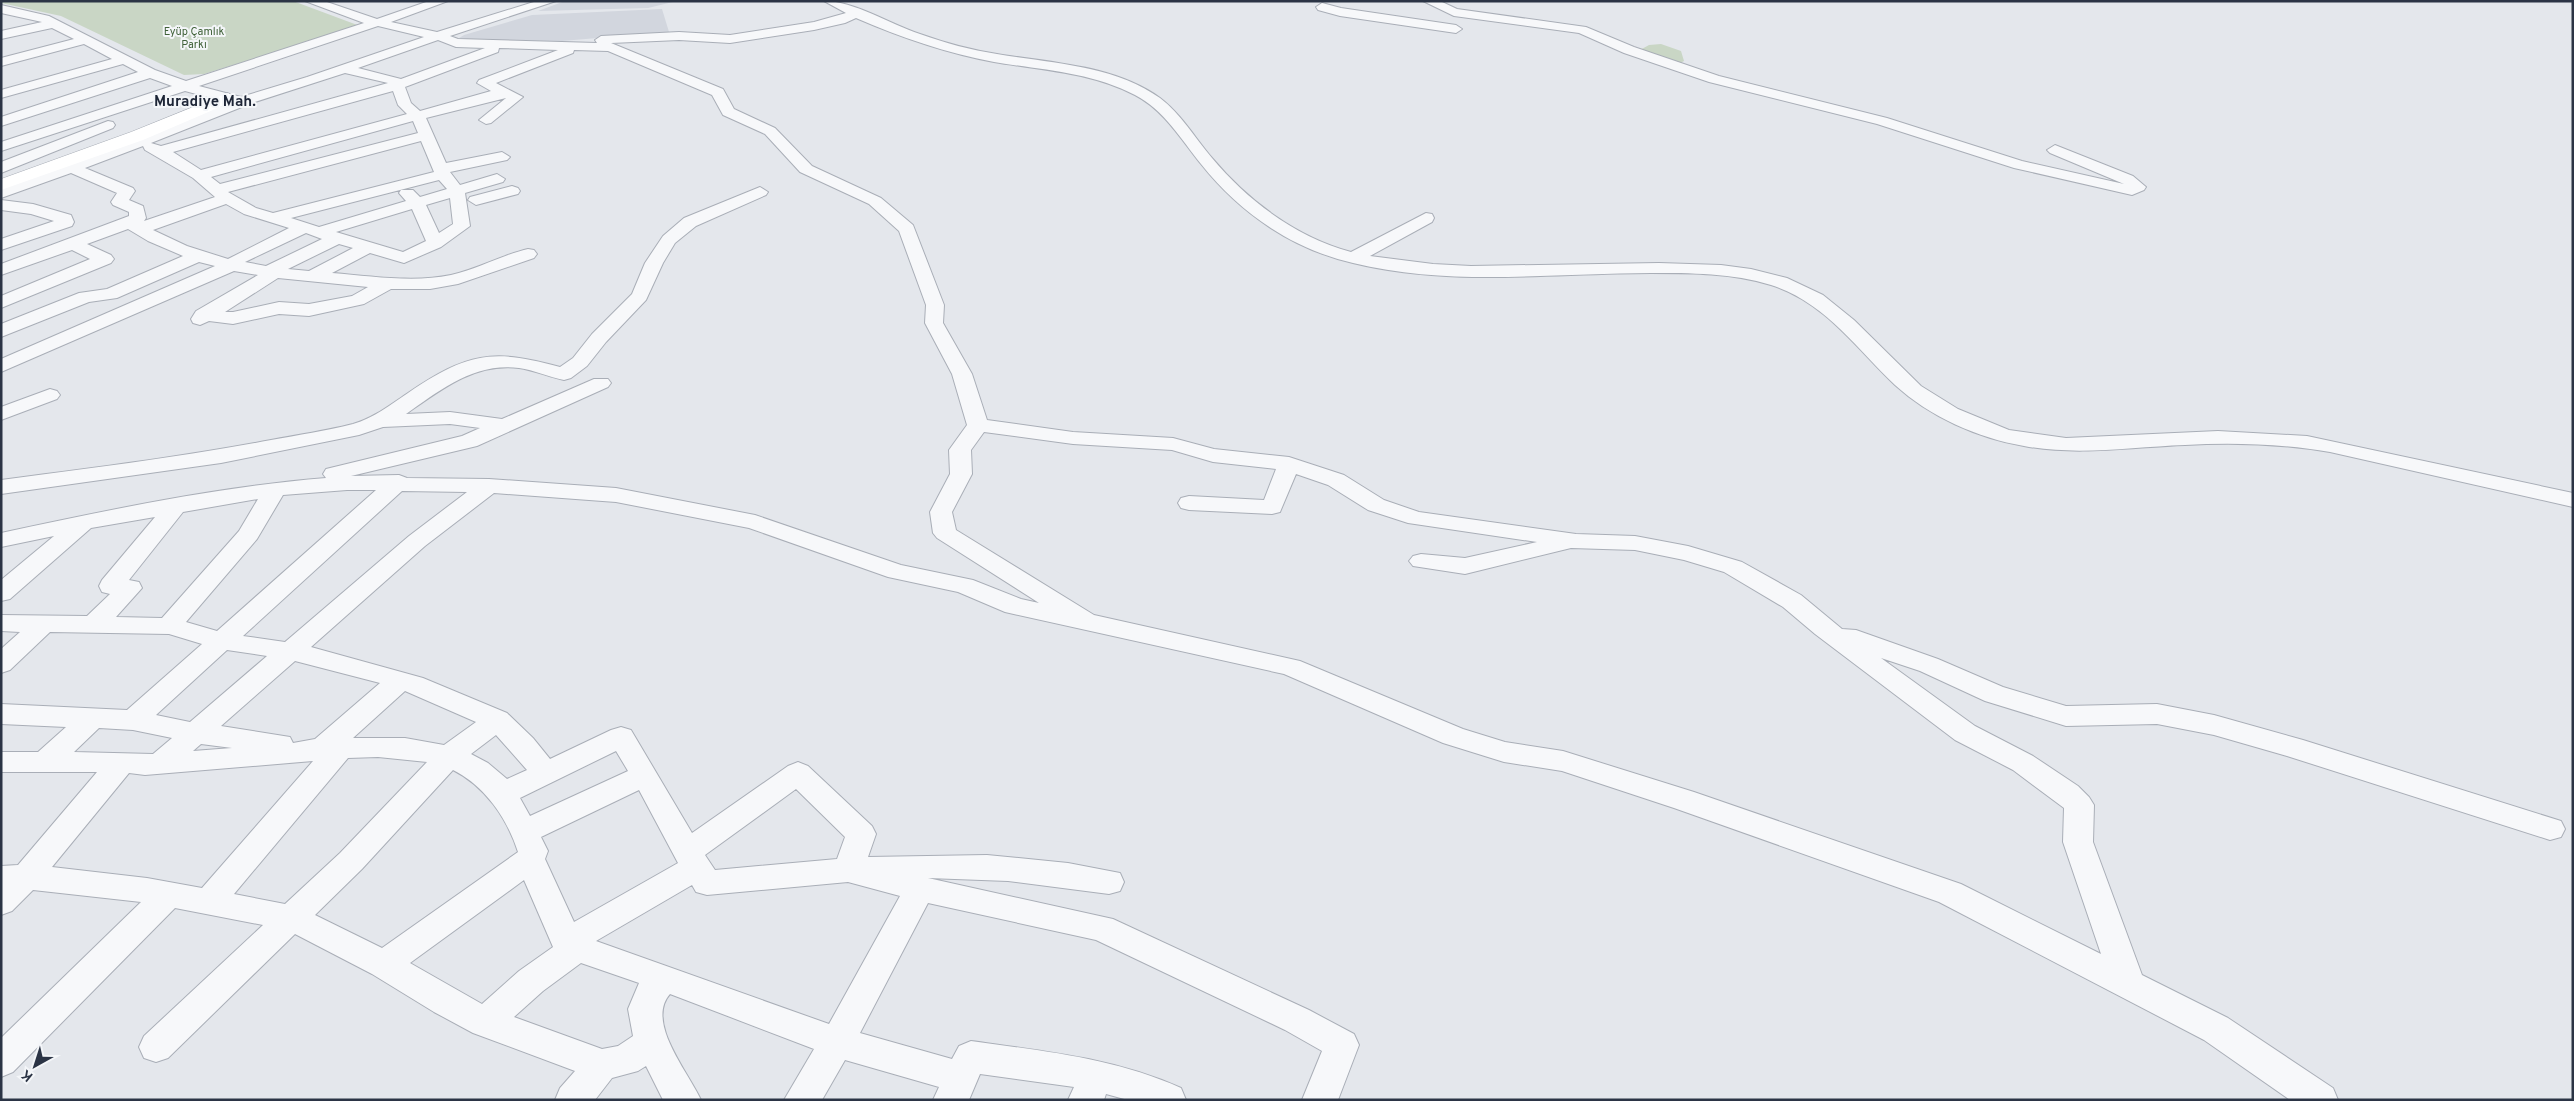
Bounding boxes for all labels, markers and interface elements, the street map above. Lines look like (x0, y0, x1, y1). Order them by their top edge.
park label: Eyüp Çamlık Parkı (164, 25, 225, 52)
district label: Muradiye Mah. (154, 93, 256, 112)
north arrow (10, 1041, 60, 1091)
text: K (18, 1065, 37, 1085)

